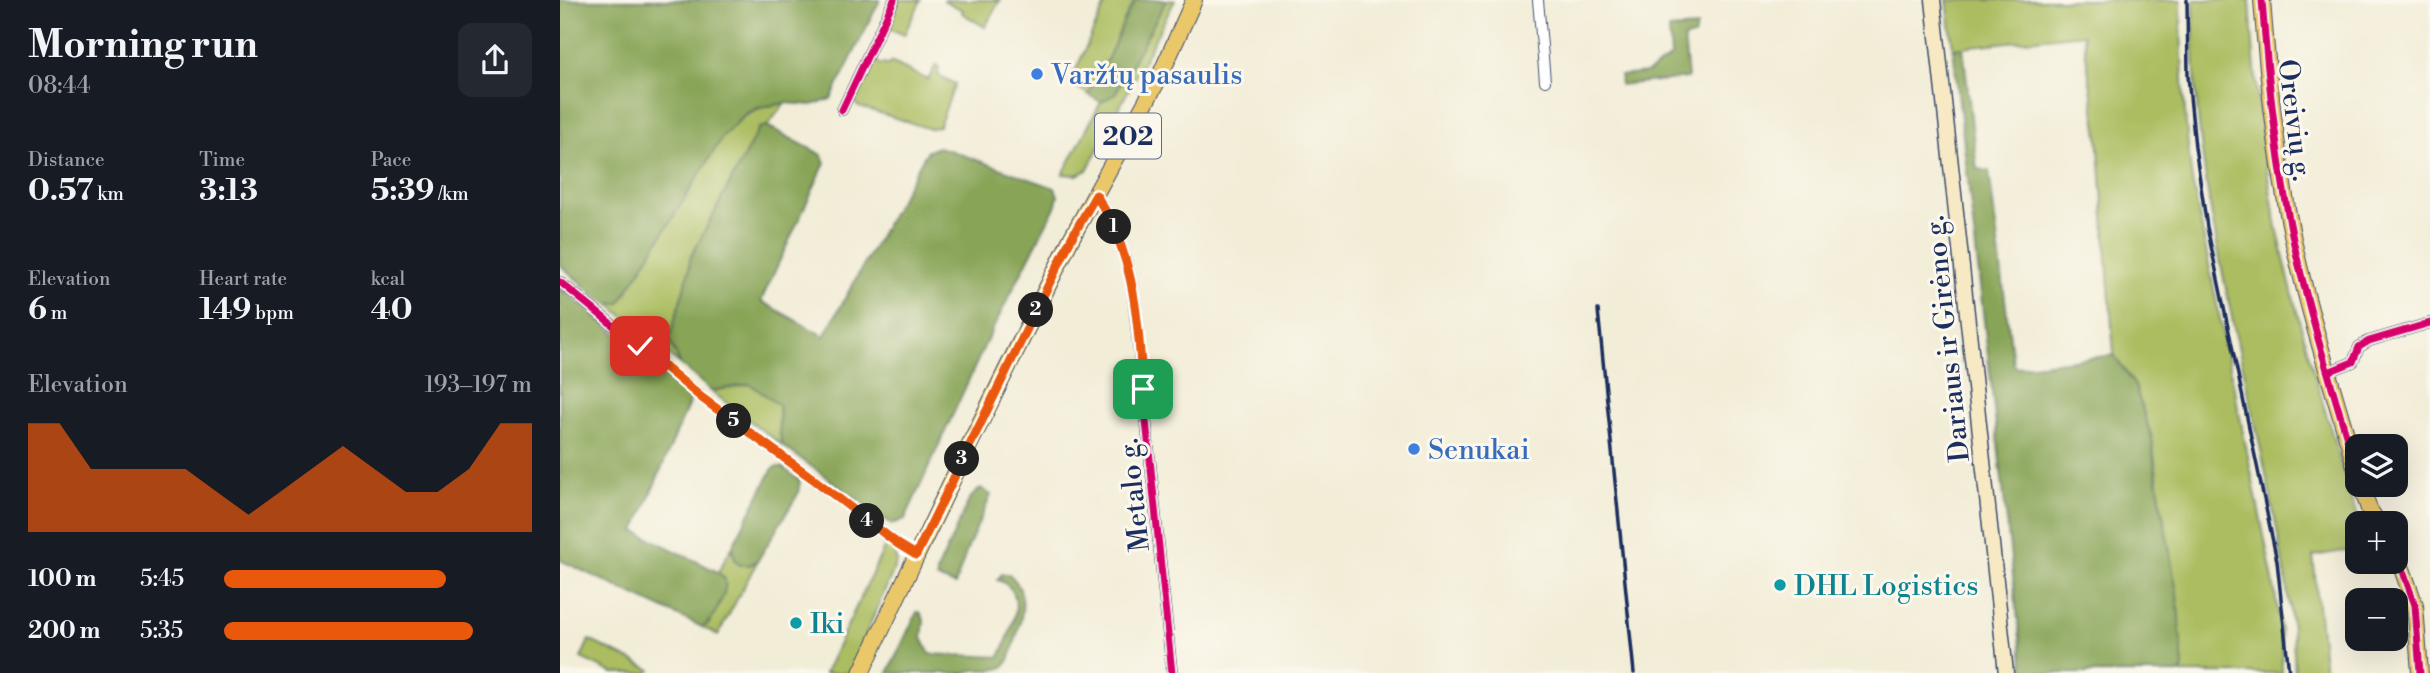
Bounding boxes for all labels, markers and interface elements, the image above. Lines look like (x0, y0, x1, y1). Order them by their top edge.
text: Morning run (28, 22, 258, 69)
button: share (458, 23, 532, 97)
street label: Oreivių g. (2270, 57, 2319, 183)
place label: Varžtų pasaulis (1050, 58, 1243, 93)
marker: Varžtų pasaulis (1029, 66, 1045, 82)
text: 08:44 (28, 72, 90, 100)
road number: 202 (1095, 113, 1161, 158)
text: Distance (28, 148, 105, 172)
text: Time (199, 148, 245, 172)
text: Pace (371, 148, 411, 172)
text: 0.57 (28, 172, 93, 210)
text: 3:13 (199, 172, 258, 210)
text: 5:39 (371, 172, 434, 210)
text: km (93, 182, 124, 206)
text: /km (434, 182, 469, 206)
pin: 1 (1096, 210, 1132, 244)
text: 1 (1109, 214, 1118, 238)
street label: Dariaus ir Girėno g. (1917, 214, 1978, 464)
text: Elevation (28, 267, 110, 291)
text: Heart rate (199, 267, 287, 291)
text: kcal (371, 267, 405, 291)
text: 6 (28, 291, 47, 329)
text: 149 (199, 291, 251, 329)
text: 40 (371, 291, 413, 329)
pin: 2 (1018, 292, 1054, 328)
text: 2 (1030, 297, 1041, 321)
text: m (47, 301, 67, 325)
text: bpm (251, 301, 294, 325)
pin (610, 316, 670, 376)
icon: check (621, 327, 659, 365)
pin (1113, 359, 1173, 419)
icon: arrive (1124, 370, 1162, 408)
text: Elevation (28, 371, 128, 399)
text: 193–197 m (424, 371, 532, 399)
pin: 5 (716, 404, 752, 438)
text: 5 (728, 408, 739, 432)
place label: Senukai (1428, 433, 1530, 468)
map controls (2345, 434, 2408, 651)
button: layers (2345, 434, 2408, 497)
street label: Metalo g. (1111, 436, 1158, 553)
marker: Senukai (1406, 441, 1422, 457)
pin: 3 (944, 442, 980, 476)
text: 3 (956, 446, 967, 470)
pin: 4 (850, 504, 884, 538)
text: 4 (860, 508, 873, 532)
button: + (2345, 511, 2408, 574)
text: 100 m (28, 565, 96, 593)
text: 5:45 (140, 565, 184, 593)
place label: DHL Logistics (1794, 569, 1979, 604)
marker: DHL Logistics (1772, 577, 1788, 593)
button: − (2345, 588, 2408, 651)
place label: Iki (810, 607, 844, 642)
marker: Iki (788, 615, 804, 631)
text: 200 m (28, 617, 100, 645)
text: 5:35 (140, 617, 183, 645)

